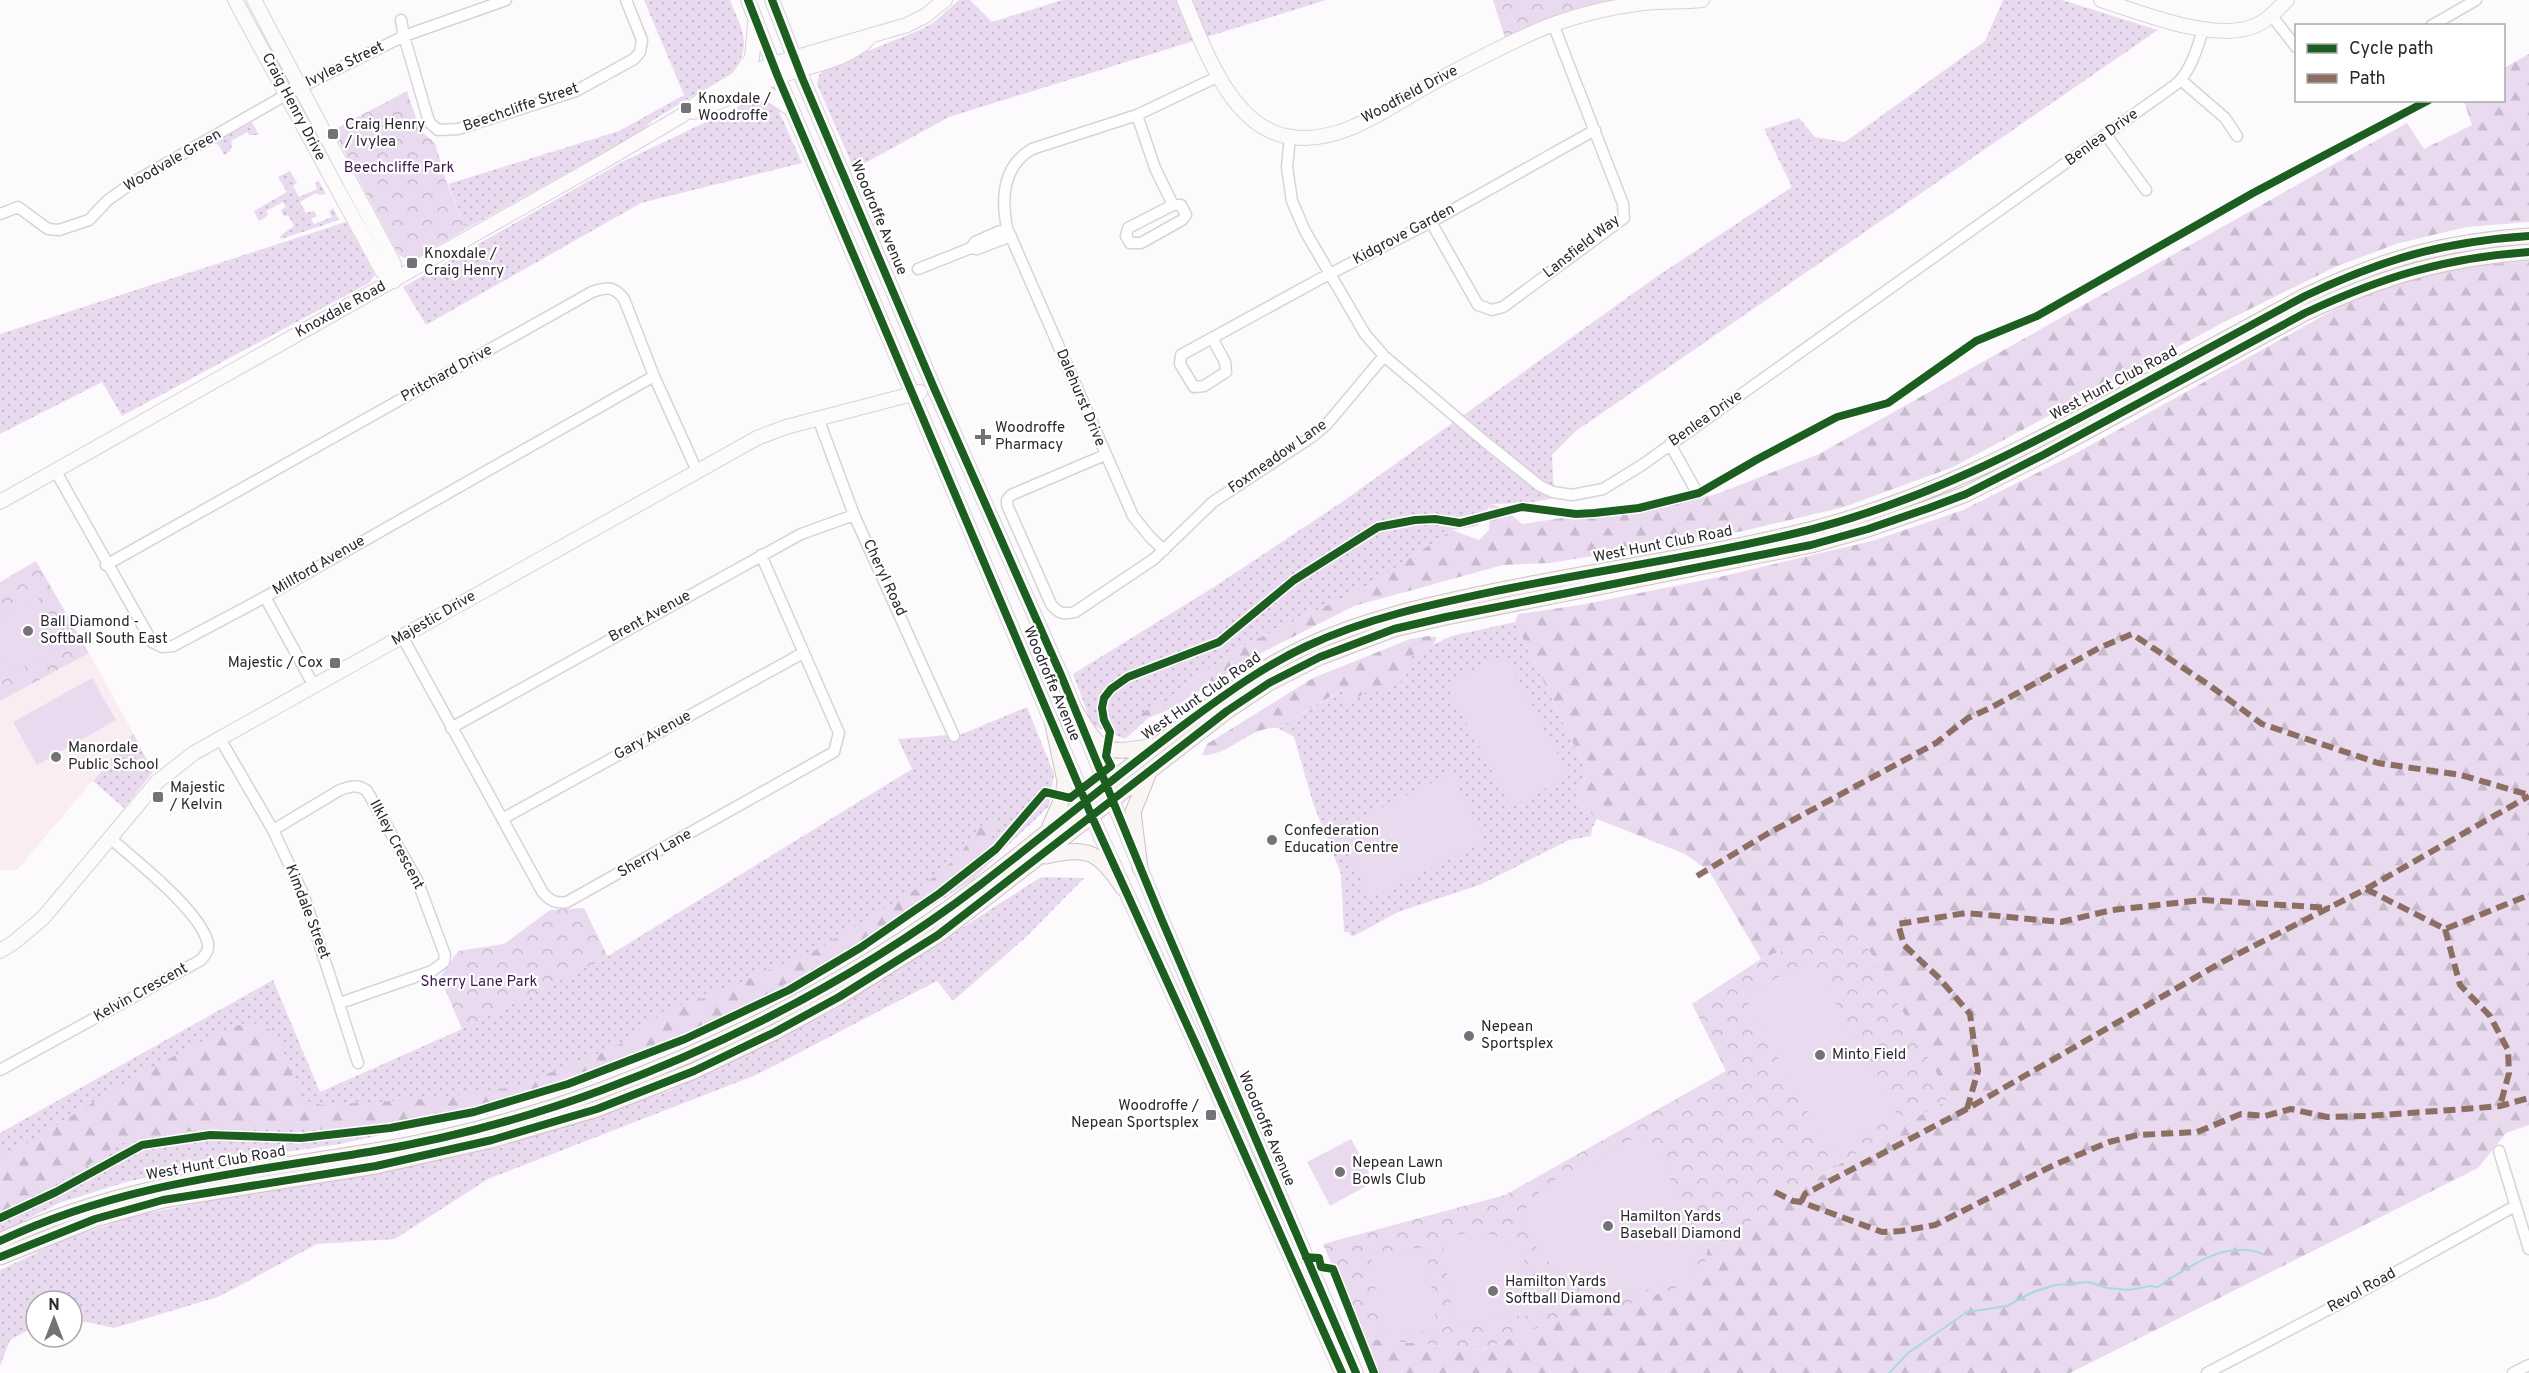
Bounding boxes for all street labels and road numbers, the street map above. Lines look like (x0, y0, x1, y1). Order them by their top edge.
street label: Ivylea Street (303, 38, 387, 92)
street label: Craig Henry Drive (257, 50, 329, 164)
street label: Woodfield Drive (1359, 62, 1461, 128)
street label: Beechcliffe Street (461, 79, 581, 137)
street label: Benlea Drive (2062, 105, 2142, 171)
street label: Woodvale Green (121, 125, 225, 197)
street label: Woodroffe Avenue (845, 158, 911, 278)
street label: Kidgrove Garden (1350, 200, 1458, 270)
street label: Lansfield Way (1540, 211, 1624, 283)
street label: Knoxdale Road (292, 277, 390, 343)
street label: Pritchard Drive (398, 341, 496, 407)
street label: West Hunt Club Road (2047, 342, 2181, 426)
street label: Dalehurst Drive (1051, 346, 1109, 450)
street label: Benlea Drive (1666, 387, 1746, 451)
street label: Foxmeadow Lane (1225, 416, 1331, 498)
street label: West Hunt Club Road (1592, 522, 1734, 568)
street label: Millford Avenue (269, 532, 369, 600)
street label: Cheryl Road (858, 537, 910, 619)
street label: Majestic Drive (388, 587, 480, 651)
street label: Brent Avenue (606, 587, 694, 647)
street label: Woodroffe Avenue (1018, 624, 1084, 744)
street label: West Hunt Club Road (1139, 649, 1265, 745)
street label: Gary Avenue (611, 707, 695, 765)
street label: Ilkley Crescent (364, 797, 428, 893)
street label: Sherry Lane (615, 825, 695, 883)
street label: Kimdale Street (280, 862, 334, 962)
street label: Kelvin Crescent (91, 959, 191, 1027)
street label: Woodroffe Avenue (1233, 1069, 1299, 1189)
street label: West Hunt Club Road (145, 1142, 287, 1186)
street label: Revol Road (2324, 1264, 2400, 1318)

